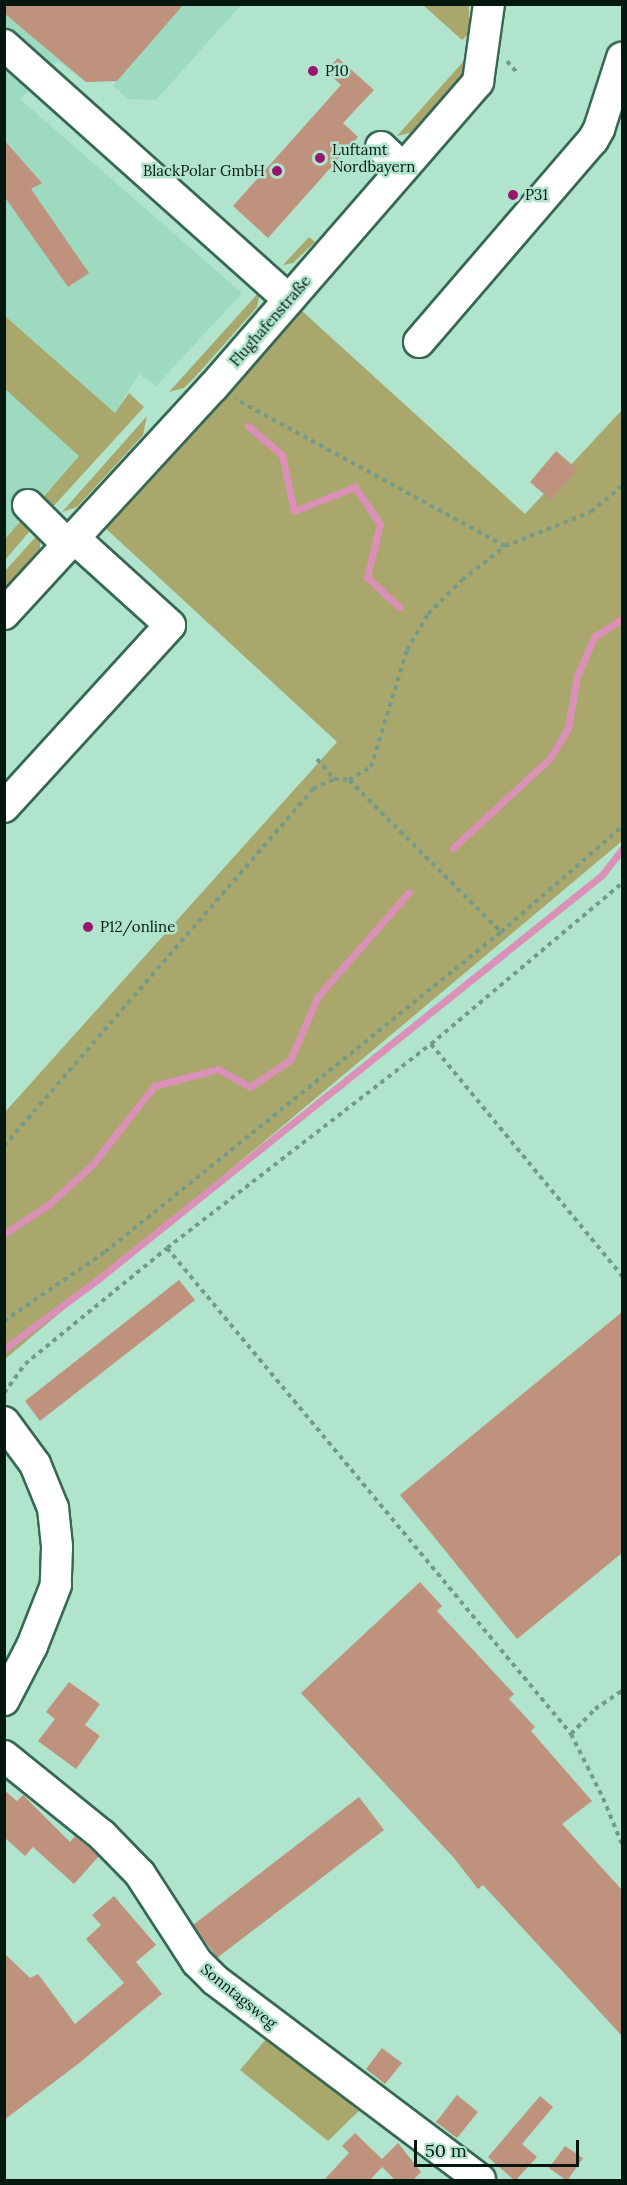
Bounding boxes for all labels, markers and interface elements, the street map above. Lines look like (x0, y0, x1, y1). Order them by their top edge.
place label: P10 (325, 62, 349, 80)
marker: P10 (306, 64, 320, 78)
place label: Luftamt Nordbayern (332, 140, 415, 175)
marker: Luftamt Nordbayern (313, 151, 327, 165)
place label: BlackPolar GmbH (143, 162, 265, 180)
marker: BlackPolar GmbH (270, 164, 284, 178)
place label: P31 (525, 186, 548, 204)
marker: P31 (506, 188, 520, 202)
street label: Flughafenstraße (226, 272, 314, 370)
place label: P12/online (100, 918, 175, 936)
marker: P12/online (81, 920, 95, 934)
street label: Sonntagsweg (197, 1960, 281, 2032)
scale bar (417, 2128, 582, 2166)
text: 50 m (425, 2139, 467, 2162)

